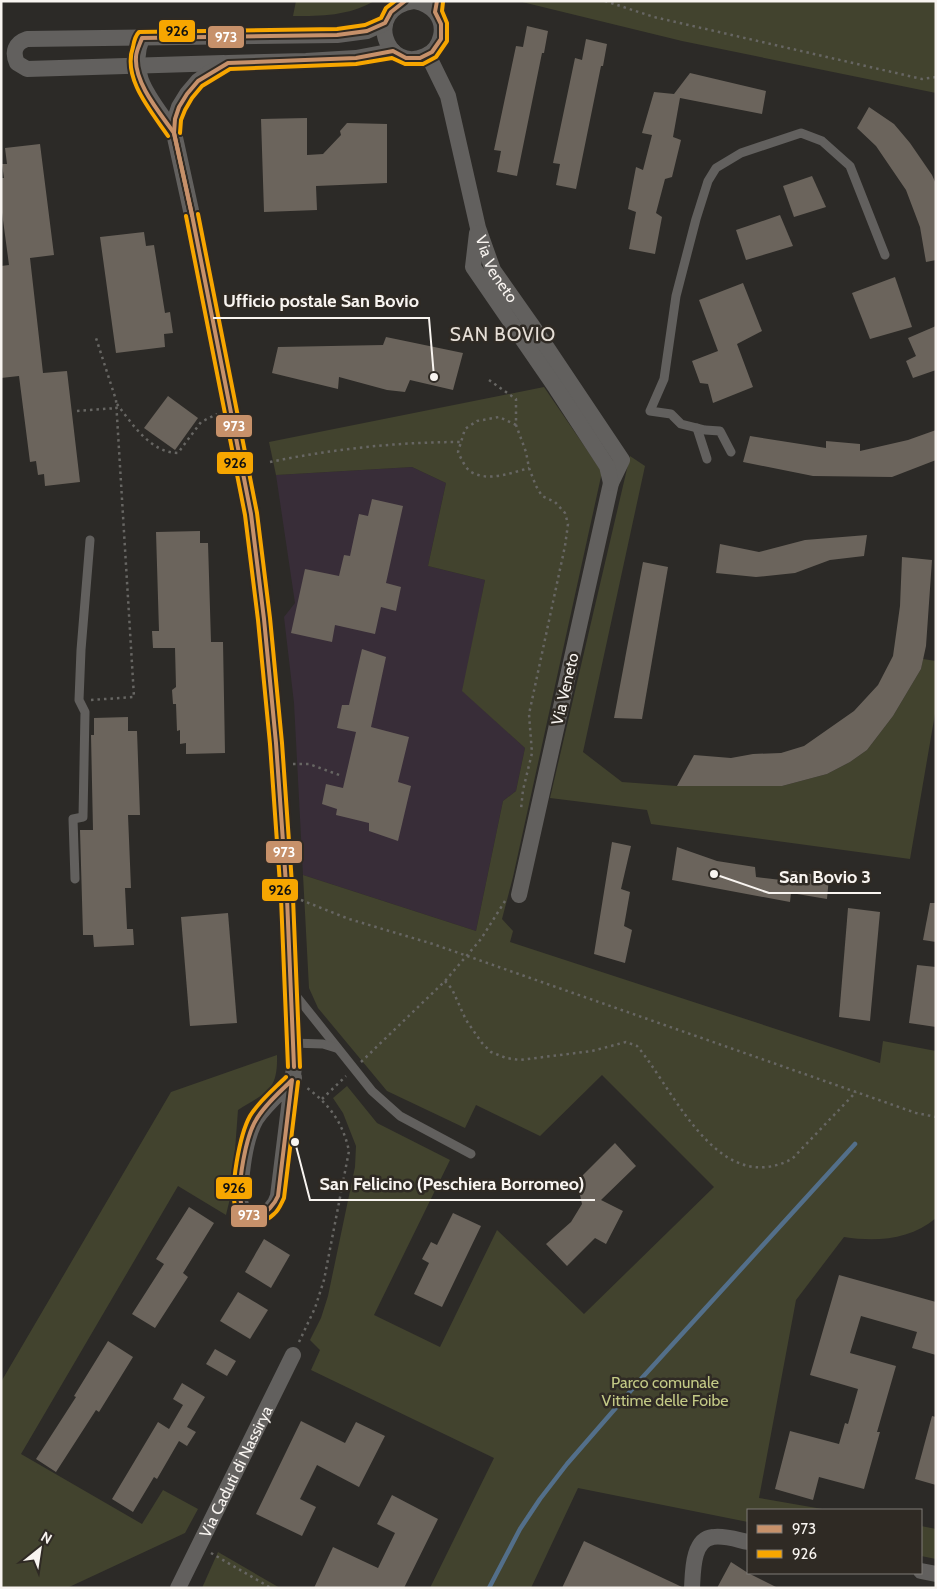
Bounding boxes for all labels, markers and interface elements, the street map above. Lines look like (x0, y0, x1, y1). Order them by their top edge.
line badge: 926 (158, 19, 196, 43)
text: 926 (165, 22, 189, 40)
line badge: 973 (207, 25, 245, 49)
text: 973 (215, 28, 237, 46)
street label: Via Veneto (472, 233, 522, 306)
callout: Ufficio postale San Bovio (213, 285, 429, 318)
text: Ufficio postale San Bovio (223, 290, 419, 312)
district label: SAN BOVIO (450, 323, 556, 346)
line badge: 973 (215, 414, 253, 438)
text: 973 (223, 417, 245, 435)
line badge: 926 (216, 451, 254, 475)
text: 926 (223, 454, 247, 472)
street label: Via Veneto (547, 651, 583, 727)
line badge: 973 (265, 840, 303, 864)
text: 973 (273, 843, 295, 861)
callout: San Bovio 3 (769, 860, 881, 893)
text: San Bovio 3 (779, 866, 871, 888)
line badge: 926 (261, 878, 299, 902)
text: 926 (268, 881, 292, 899)
callout: San Felicino (Peschiera Borromeo) (310, 1167, 595, 1200)
text: San Felicino (Peschiera Borromeo) (320, 1173, 584, 1195)
line badge: 926 (215, 1176, 253, 1200)
text: 926 (222, 1179, 246, 1197)
line badge: 973 (230, 1204, 268, 1228)
text: 973 (238, 1206, 260, 1224)
park label: Parco comunale Vittime delle Foibe (601, 1373, 729, 1410)
street label: Via Caduti di Nassirya (195, 1402, 276, 1540)
legend (747, 1509, 922, 1574)
text: 973 (792, 1520, 816, 1538)
north arrow (15, 1524, 65, 1574)
text: N (38, 1527, 55, 1548)
text: 926 (792, 1545, 817, 1563)

